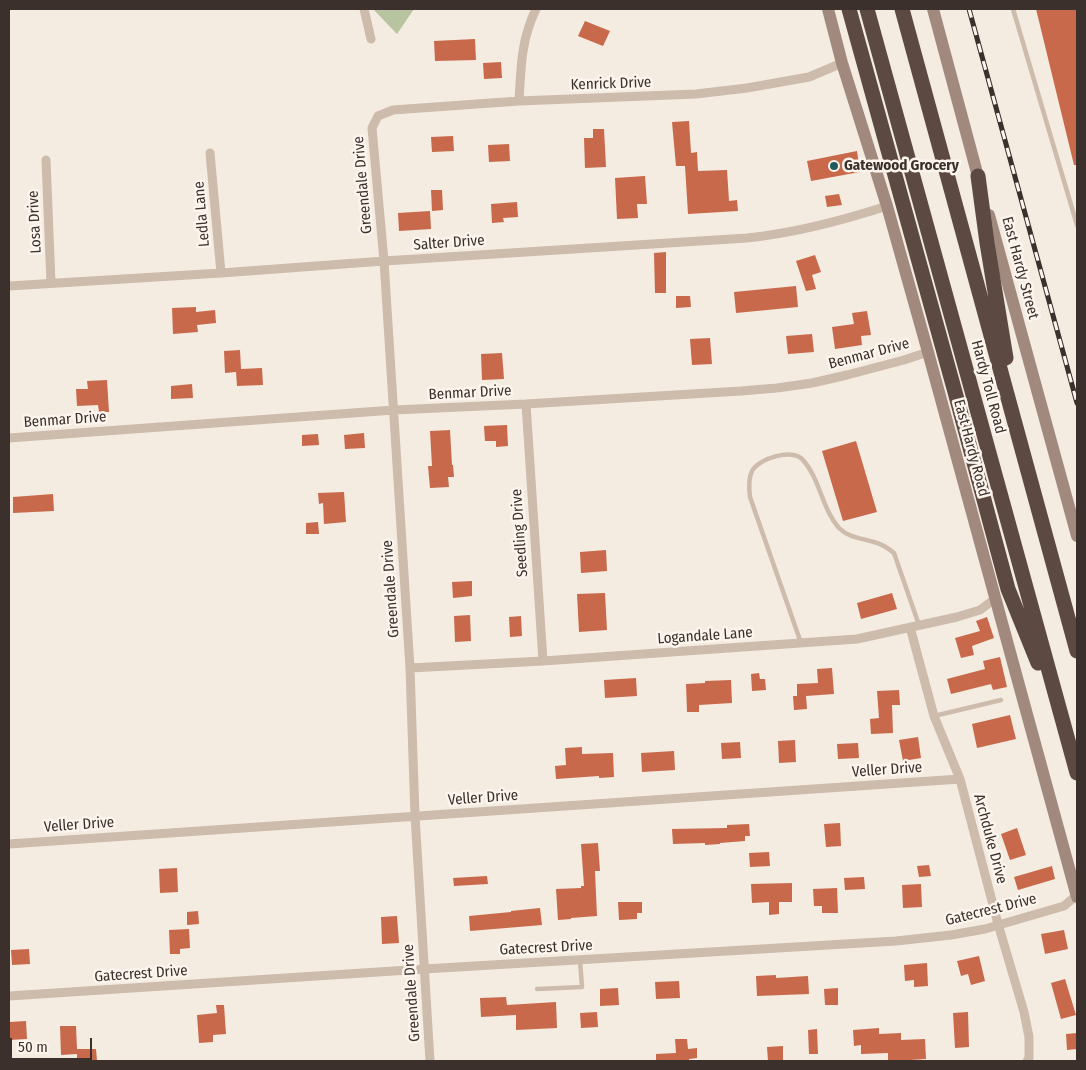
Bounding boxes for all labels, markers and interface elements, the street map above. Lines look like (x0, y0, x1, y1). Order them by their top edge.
street label: Kenrick Drive (570, 74, 652, 94)
street label: Greendale Drive (350, 135, 376, 235)
place label: Gatewood Grocery (844, 157, 959, 175)
marker: Gatewood Grocery (828, 160, 840, 172)
street label: Ledla Lane (190, 180, 214, 248)
street label: Losa Drive (24, 190, 46, 254)
street label: East Hardy Street (998, 215, 1042, 321)
street label: Salter Drive (413, 232, 485, 254)
street label: Benmar Drive (827, 335, 911, 373)
street label: Hardy Toll Road (967, 338, 1009, 436)
street label: Benmar Drive (428, 382, 512, 404)
street label: East Hardy Road (949, 398, 993, 498)
street label: Benmar Drive (23, 408, 107, 432)
street label: Seedling Drive (508, 488, 532, 578)
street label: Greendale Drive (379, 540, 403, 638)
street label: Logandale Lane (657, 624, 753, 648)
street label: Veller Drive (851, 759, 923, 781)
street label: Veller Drive (447, 787, 519, 809)
street label: Archduke Drive (969, 792, 1011, 886)
street label: Veller Drive (43, 814, 115, 836)
street label: Gatecrest Drive (944, 890, 1038, 930)
street label: Gatecrest Drive (499, 937, 593, 959)
street label: Greendale Drive (400, 944, 424, 1042)
street label: Gatecrest Drive (94, 962, 188, 986)
scale bar (12, 1028, 95, 1060)
text: 50 m (18, 1038, 48, 1056)

